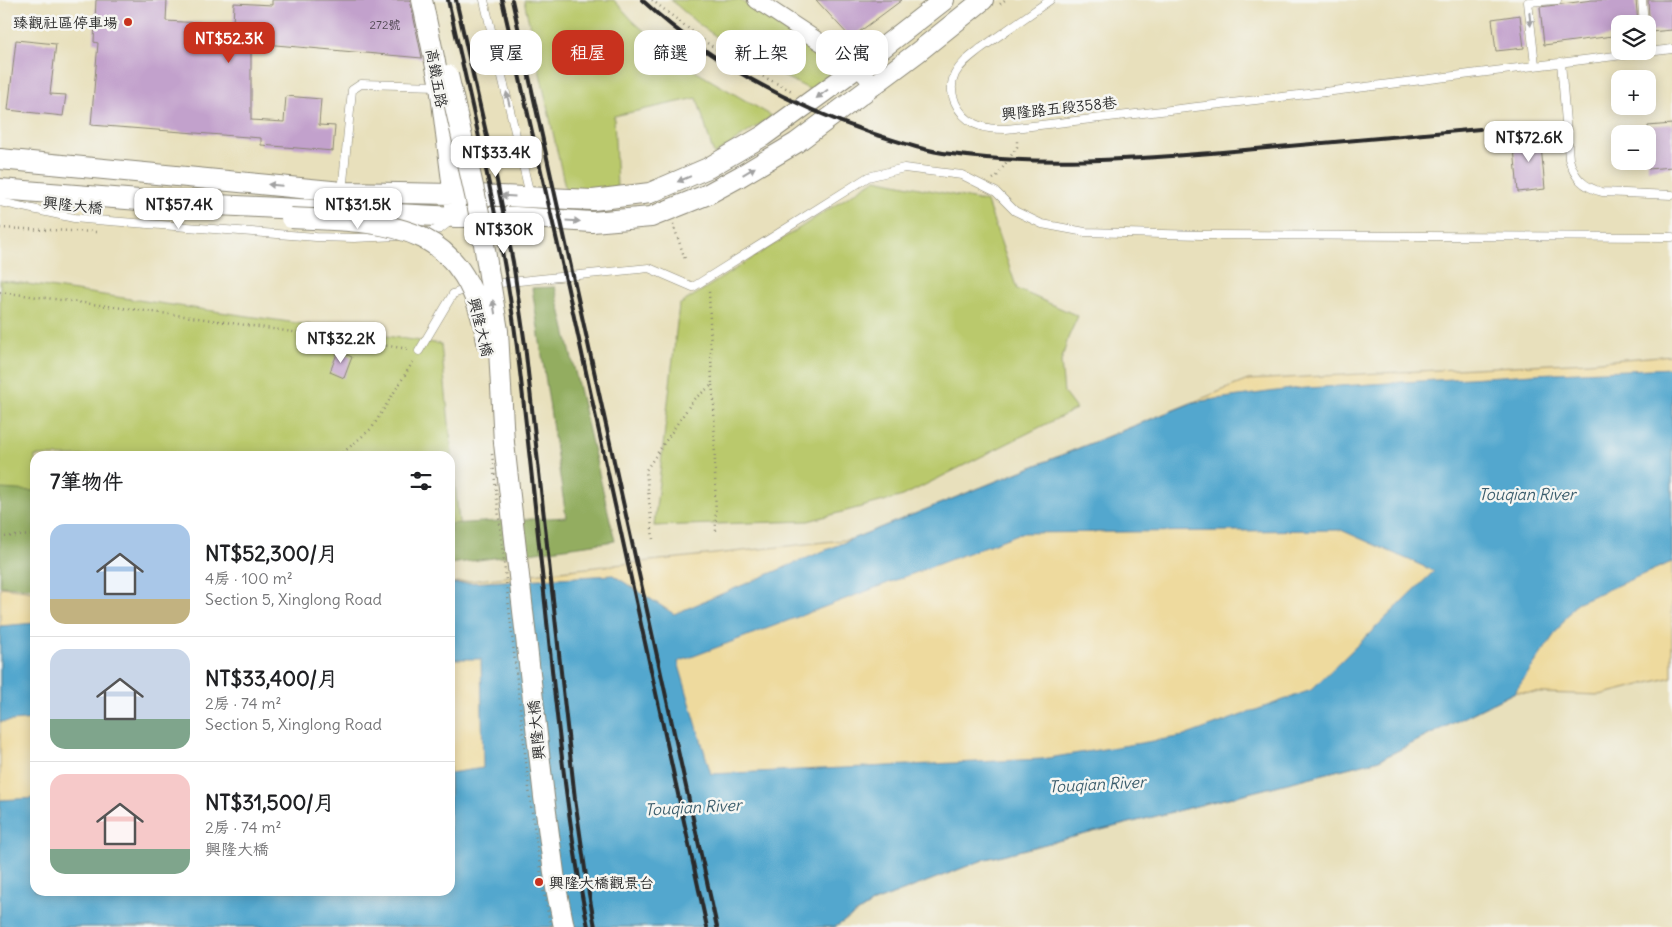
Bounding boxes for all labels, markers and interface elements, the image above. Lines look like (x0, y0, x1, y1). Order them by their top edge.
one-way arrow (1526, 12, 1534, 28)
place label: 臻觀社區停車場 (13, 13, 118, 32)
map controls (1611, 15, 1656, 170)
button: layers (1611, 15, 1656, 60)
marker: 臻觀社區停車場 (122, 16, 134, 28)
house number: 272號 (369, 17, 401, 32)
pin: NT$52.3K (177, 22, 281, 64)
text: NT$52.3K (195, 28, 263, 48)
chip: 買屋 (470, 30, 542, 75)
chip: 租屋 (552, 30, 624, 75)
chip: 篩選 (634, 30, 706, 75)
chip: 新上架 (716, 30, 806, 75)
chip: 公寓 (816, 30, 888, 75)
street label: 高鐵五路 (422, 47, 452, 109)
button: + (1611, 70, 1656, 115)
one-way arrow (815, 89, 829, 99)
one-way arrow (504, 91, 512, 106)
street label: 興隆路五段358巷 (1000, 93, 1118, 123)
pin: NT$72.6K (1477, 120, 1581, 163)
button: − (1611, 125, 1656, 170)
text: NT$72.6K (1495, 127, 1563, 147)
pin: NT$33.4K (444, 136, 548, 178)
text: NT$33.4K (462, 142, 530, 162)
one-way arrow (742, 167, 755, 176)
one-way arrow (677, 175, 691, 183)
one-way arrow (267, 181, 283, 189)
pin: NT$57.4K (127, 188, 231, 230)
pin: NT$31.5K (306, 188, 410, 230)
street label: 興隆大橋 (42, 192, 104, 218)
one-way arrow (499, 192, 515, 200)
text: NT$57.4K (145, 194, 213, 214)
text: NT$31.5K (325, 194, 391, 214)
pin: NT$30K (463, 212, 545, 255)
one-way arrow (565, 217, 581, 225)
text: NT$30K (475, 219, 533, 239)
street label: 興隆大橋 (465, 296, 497, 358)
one-way arrow (490, 299, 498, 315)
pin: NT$32.2K (289, 322, 393, 364)
text: NT$32.2K (307, 328, 375, 348)
icon: filters (407, 467, 435, 495)
text: 7筆物件 (50, 468, 123, 495)
water label: Touqian River (1479, 484, 1578, 504)
text: NT$52,300/月 (205, 540, 338, 567)
icon: home (90, 544, 150, 604)
text: 4房 · 100 m² (205, 568, 293, 588)
text: Section 5, Xinglong Road (205, 589, 382, 609)
text: NT$33,400/月 (205, 665, 338, 692)
icon: home (90, 669, 150, 729)
text: 2房 · 74 m² (205, 693, 282, 713)
street label: 興隆大橋 (523, 699, 549, 761)
text: Section 5, Xinglong Road (205, 714, 382, 734)
water label: Touqian River (1048, 771, 1148, 797)
text: NT$31,500/月 (205, 789, 335, 816)
icon: home (90, 794, 150, 854)
water label: Touqian River (644, 794, 744, 820)
text: 2房 · 74 m² (205, 817, 282, 837)
text: 興隆大橋 (205, 839, 269, 859)
place label: 興隆大橋觀景台 (549, 873, 654, 892)
marker: 興隆大橋觀景台 (533, 876, 545, 888)

